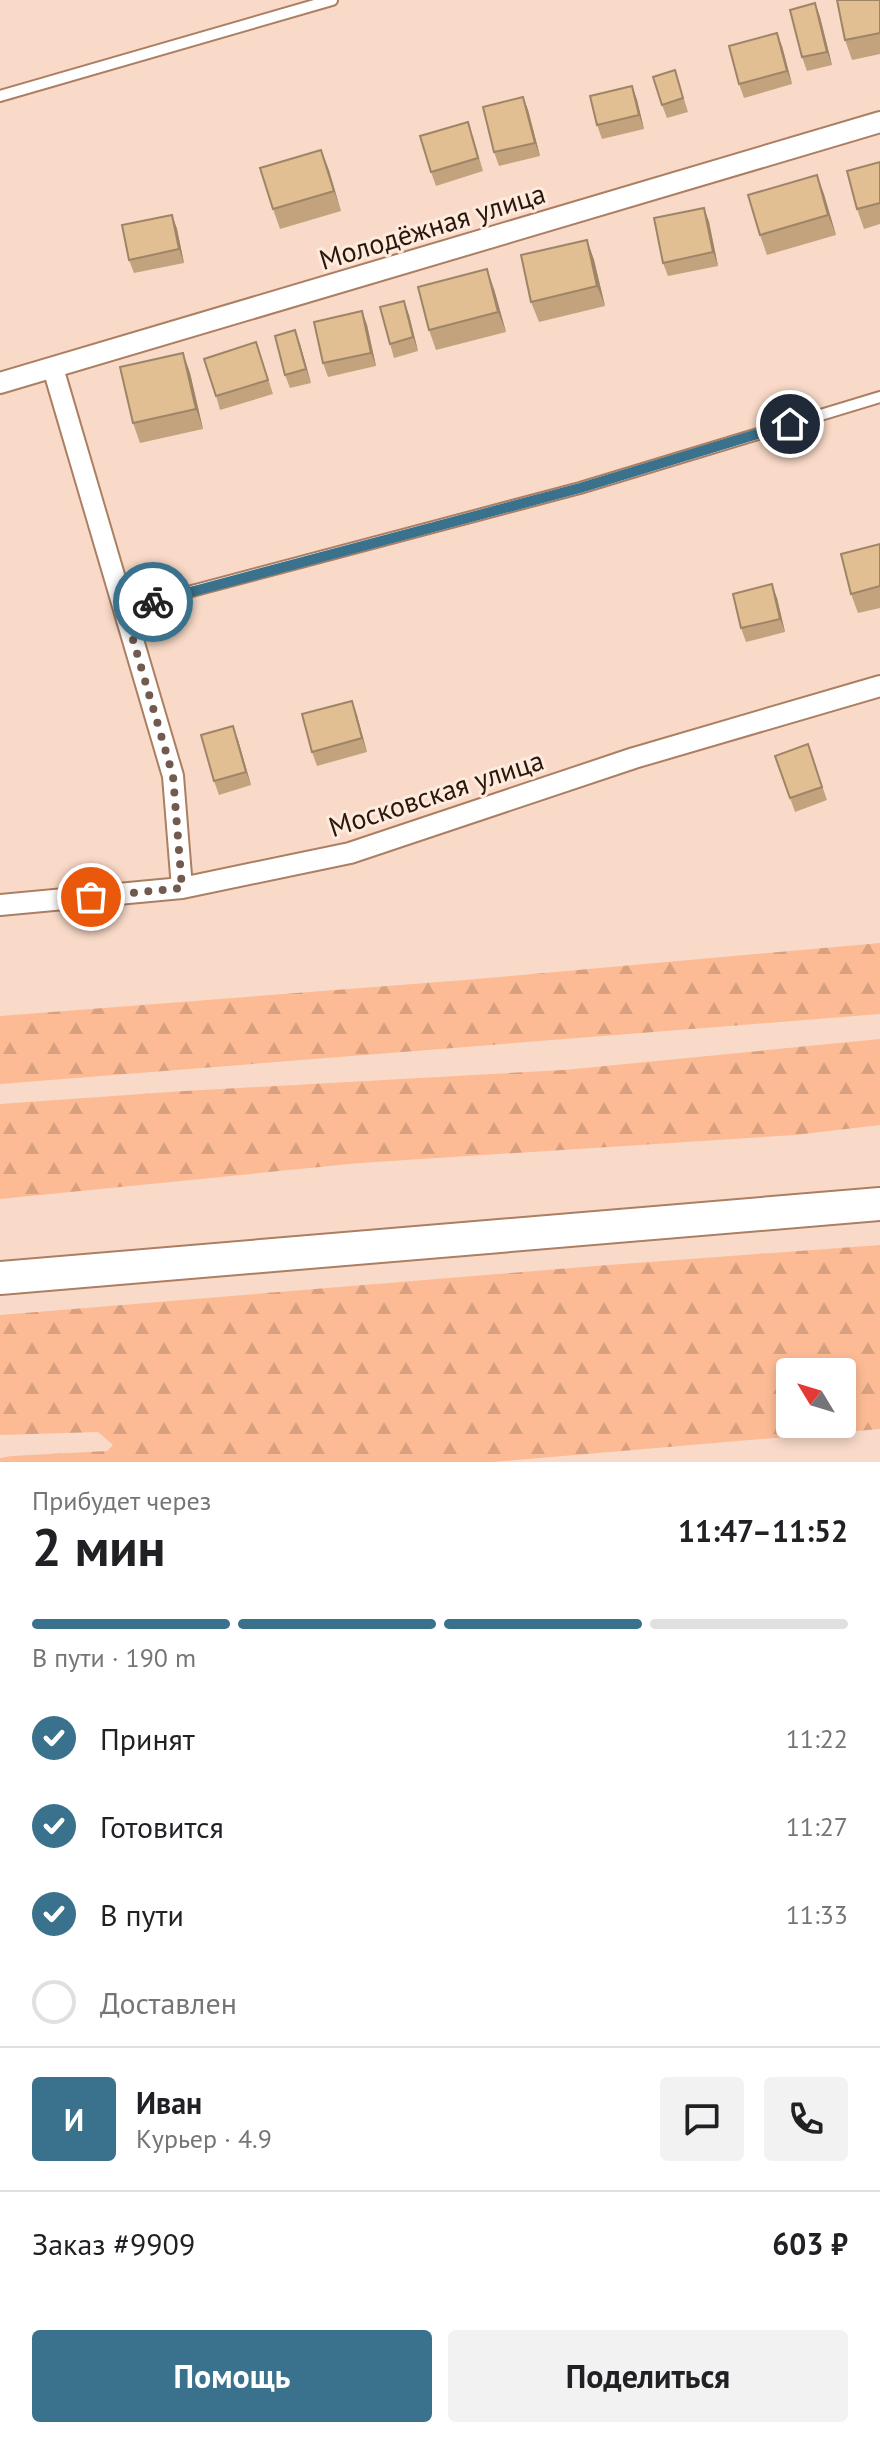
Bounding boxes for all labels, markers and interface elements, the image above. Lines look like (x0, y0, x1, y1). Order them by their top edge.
street label: Молодёжная улица (314, 174, 550, 278)
pin (756, 390, 824, 458)
icon: home (768, 402, 812, 446)
courier (113, 562, 193, 642)
icon: bike (131, 580, 175, 624)
street label: Московская улица (324, 741, 548, 845)
pin (57, 863, 125, 931)
icon: bag (69, 875, 113, 919)
north arrow (776, 1358, 856, 1438)
map controls (776, 1358, 856, 1438)
text: Прибудет через (32, 1484, 211, 1517)
text: 11:47–11:52 (678, 1511, 848, 1550)
text: 2 мин (32, 1513, 166, 1580)
text: В пути · 190 m (32, 1641, 196, 1674)
icon: check (32, 1716, 76, 1760)
text: Принят (100, 1719, 195, 1758)
text: 11:22 (786, 1722, 848, 1755)
icon: check (32, 1804, 76, 1848)
text: Готовится (100, 1807, 224, 1846)
text: 11:27 (786, 1810, 848, 1843)
icon: check (32, 1892, 76, 1936)
text: В пути (100, 1895, 184, 1934)
text: 11:33 (786, 1898, 848, 1931)
text: Доставлен (100, 1983, 237, 2022)
button: chat (660, 2077, 744, 2161)
button: phone (764, 2077, 848, 2161)
text: Иван (136, 2083, 202, 2122)
text: И (64, 2100, 84, 2139)
text: Курьер · 4.9 (136, 2122, 272, 2155)
text: Заказ #9909 (32, 2224, 195, 2263)
text: 603 ₽ (772, 2224, 848, 2263)
button: Помощь (32, 2330, 432, 2422)
button: Поделиться (448, 2330, 848, 2422)

